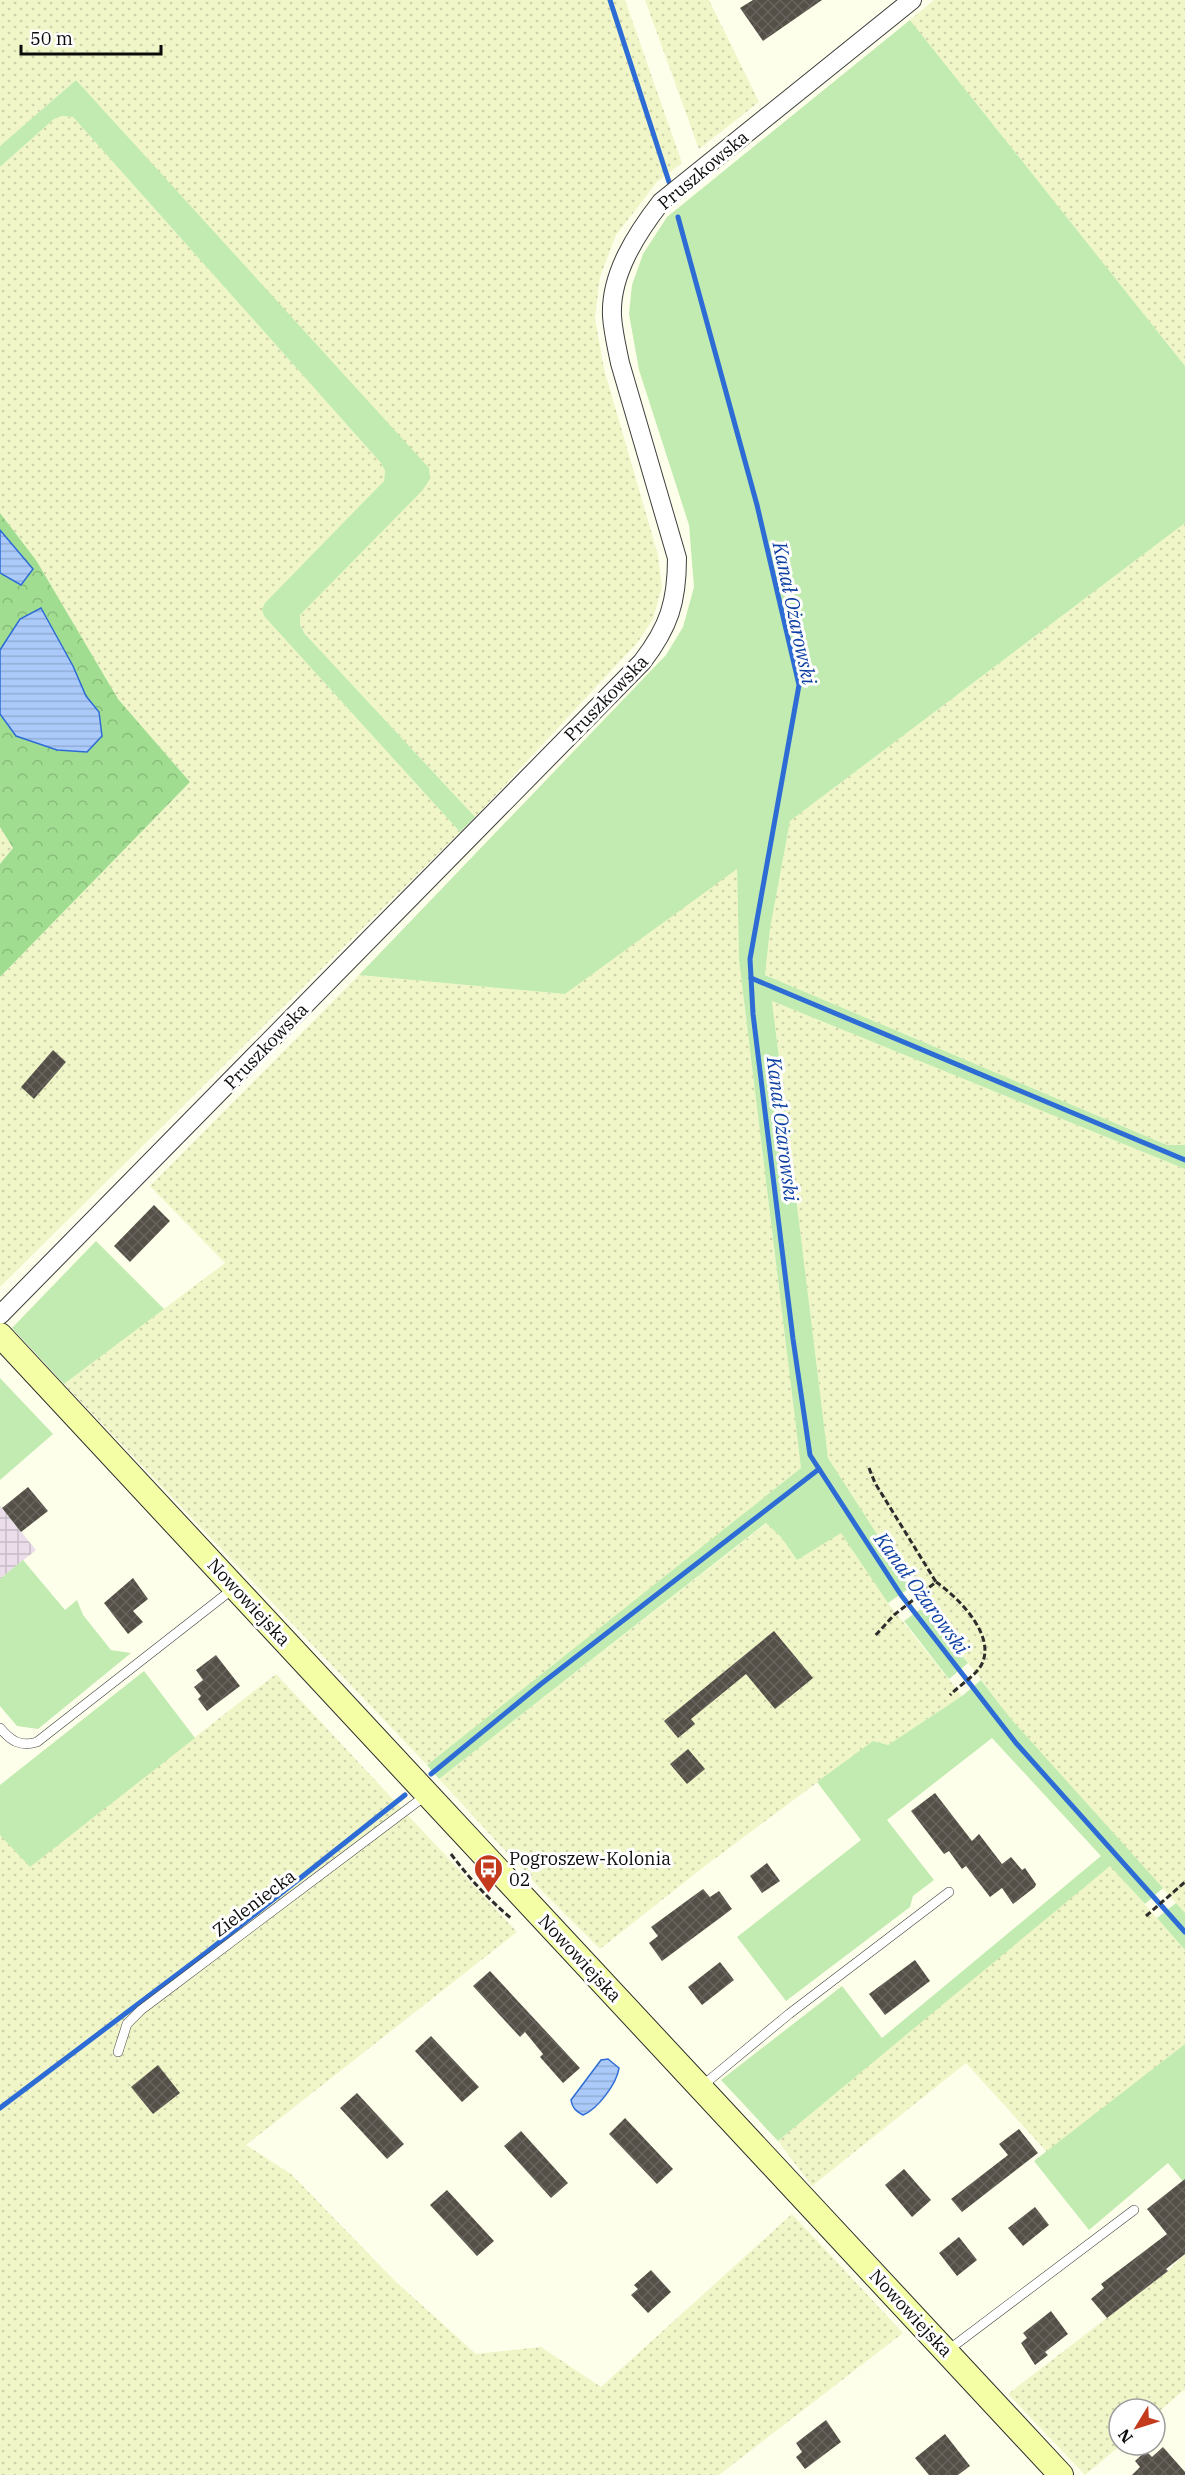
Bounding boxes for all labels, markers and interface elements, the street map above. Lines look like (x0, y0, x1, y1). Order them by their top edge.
scale bar (21, 18, 160, 56)
text: 50 m (30, 27, 73, 50)
street label: Pruszkowska (653, 125, 753, 215)
water label: Kanał Ożarowski (766, 538, 823, 687)
street label: Pruszkowska (559, 650, 653, 746)
street label: Pruszkowska (219, 998, 313, 1094)
water label: Kanał Ożarowski (761, 1054, 805, 1203)
water label: Kanał Ożarowski (868, 1526, 976, 1660)
street label: Nowowiejska (202, 1553, 296, 1651)
place label: Pogroszew-Kolonia 02 (509, 1847, 671, 1891)
bus stop icon: Pogroszew-Kolonia 02 (472, 1852, 504, 1894)
street label: Zieleniecka (208, 1864, 300, 1942)
street label: Nowowiejska (533, 1909, 627, 2007)
street label: Nowowiejska (864, 2264, 958, 2362)
north arrow (1107, 2397, 1167, 2457)
text: N (1113, 2425, 1137, 2447)

